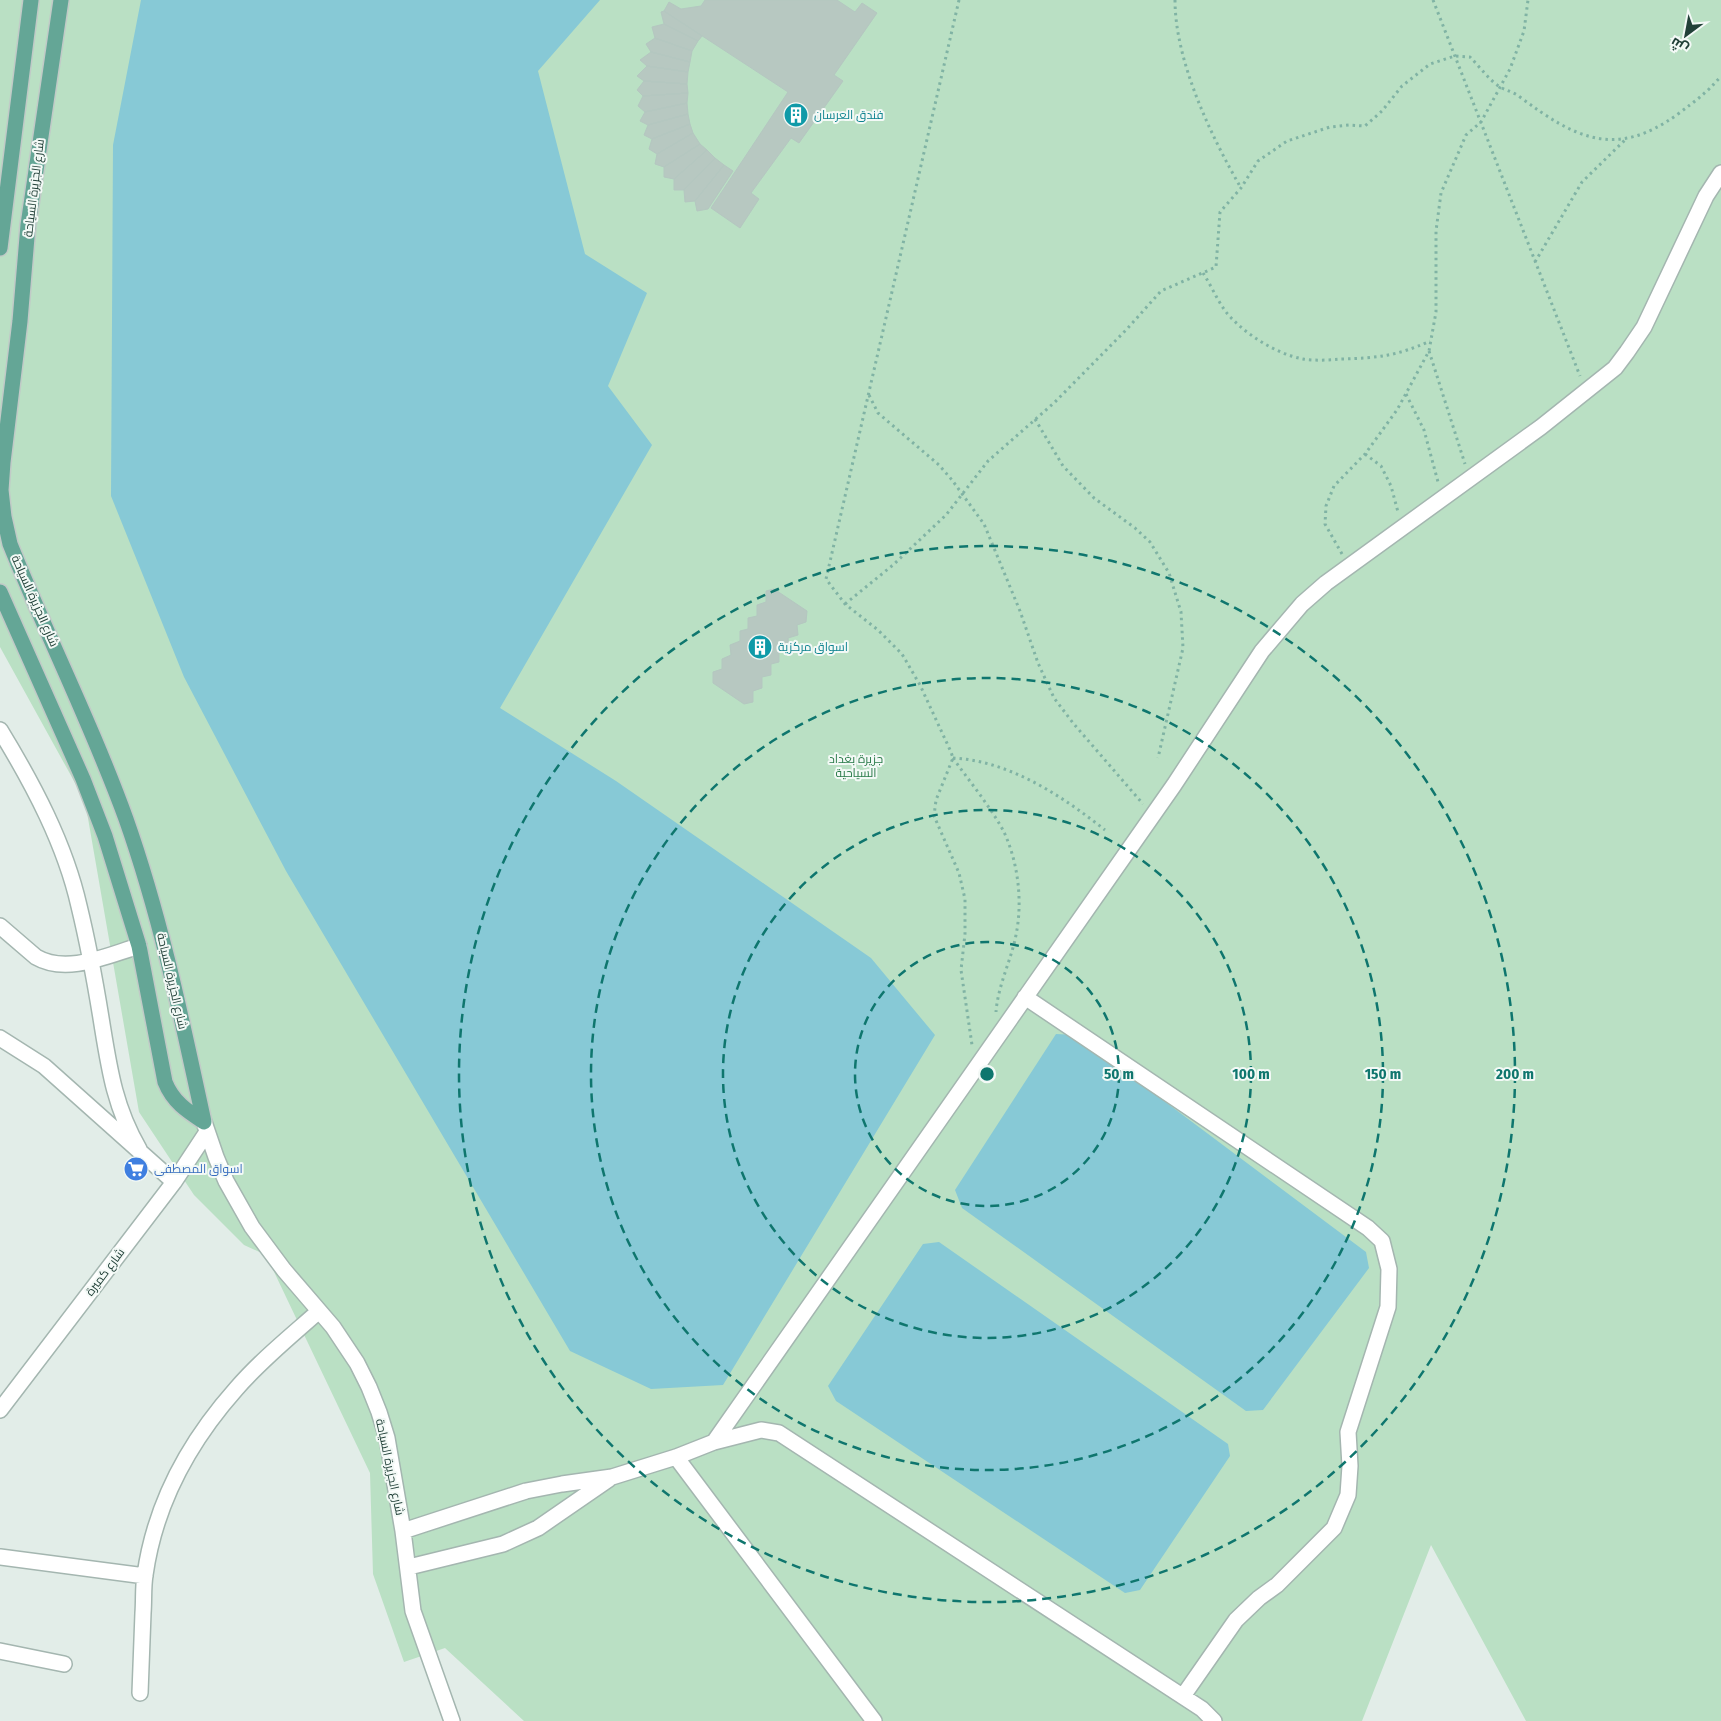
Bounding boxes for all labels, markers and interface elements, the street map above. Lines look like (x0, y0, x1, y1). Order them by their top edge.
north arrow (1661, 10, 1711, 60)
text: ش (1667, 34, 1691, 58)
building icon: فندق العرسان (783, 102, 809, 128)
place label: فندق العرسان (814, 108, 884, 122)
street label: شارع الجزيرة السياحة (21, 138, 48, 238)
street label: شارع الجزيرة السياحة (8, 553, 61, 649)
building icon: اسواق مركزية (747, 634, 773, 660)
place label: اسواق مركزية (778, 640, 848, 654)
park label: جزيرة بغداد السياحية (829, 752, 883, 780)
street label: شارع الجزيرة السياحة (153, 931, 190, 1031)
centre of rings (978, 1065, 996, 1083)
text: 50 m (1104, 1065, 1134, 1083)
text: 100 m (1232, 1065, 1270, 1083)
text: 150 m (1365, 1065, 1401, 1083)
text: 200 m (1495, 1065, 1534, 1083)
supermarket icon: اسواق المصطفى (123, 1156, 149, 1182)
place label: اسواق المصطفى (154, 1162, 243, 1176)
street label: شارع كميرة (83, 1245, 128, 1299)
street label: شارع الجزيرة السياحة (372, 1417, 407, 1517)

